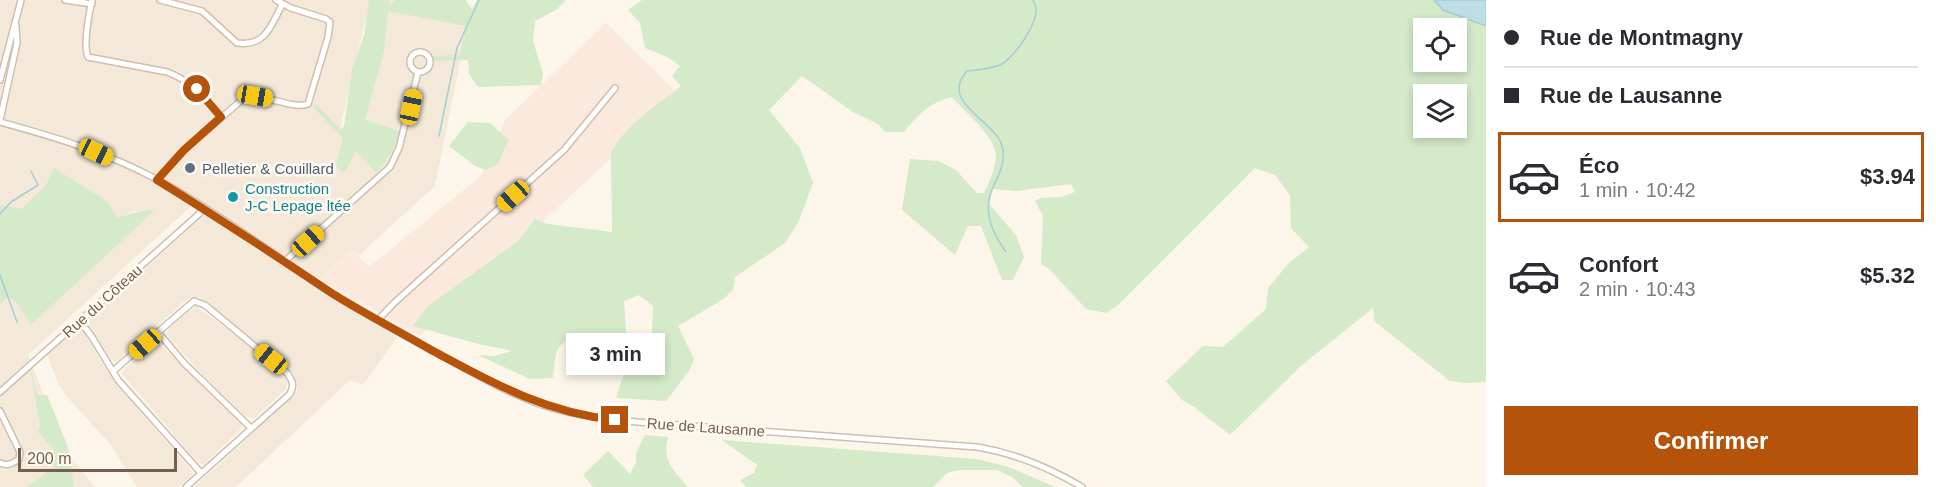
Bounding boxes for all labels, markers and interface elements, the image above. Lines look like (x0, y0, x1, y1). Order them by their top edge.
map controls (1413, 18, 1467, 138)
button: locate (1413, 18, 1467, 72)
text: Rue de Montmagny (1540, 25, 1743, 50)
route start (183, 75, 210, 102)
text: Rue de Lausanne (1540, 83, 1722, 108)
car (236, 84, 274, 108)
button: layers (1413, 84, 1467, 138)
car (398, 88, 424, 126)
car (76, 136, 116, 168)
icon: car (1507, 150, 1561, 204)
text: Éco (1579, 153, 1619, 178)
place label: Pelletier & Couillard (202, 160, 334, 177)
marker: Pelletier & Couillard (183, 161, 197, 175)
text: $3.94 (1860, 164, 1915, 189)
car (494, 177, 532, 215)
text: 1 min · 10:42 (1579, 179, 1696, 201)
place label: Construction J-C Lepage ltée (245, 180, 351, 214)
marker: Construction J-C Lepage ltée (226, 190, 240, 204)
car (289, 222, 327, 260)
icon: car (1507, 249, 1561, 303)
text: Confort (1579, 252, 1658, 277)
street label: Rue du Côteau (59, 261, 145, 341)
text: $5.32 (1860, 263, 1915, 288)
text: 2 min · 10:43 (1579, 278, 1696, 300)
car (126, 325, 164, 363)
callout: 3 min (566, 333, 664, 375)
car (251, 341, 291, 377)
text: 3 min (589, 343, 642, 365)
route end (601, 406, 628, 433)
button: Confirmer (1504, 406, 1918, 475)
street label: Rue de Lausanne (646, 414, 766, 440)
scale bar (18, 445, 177, 472)
text: 200 m (27, 450, 71, 467)

